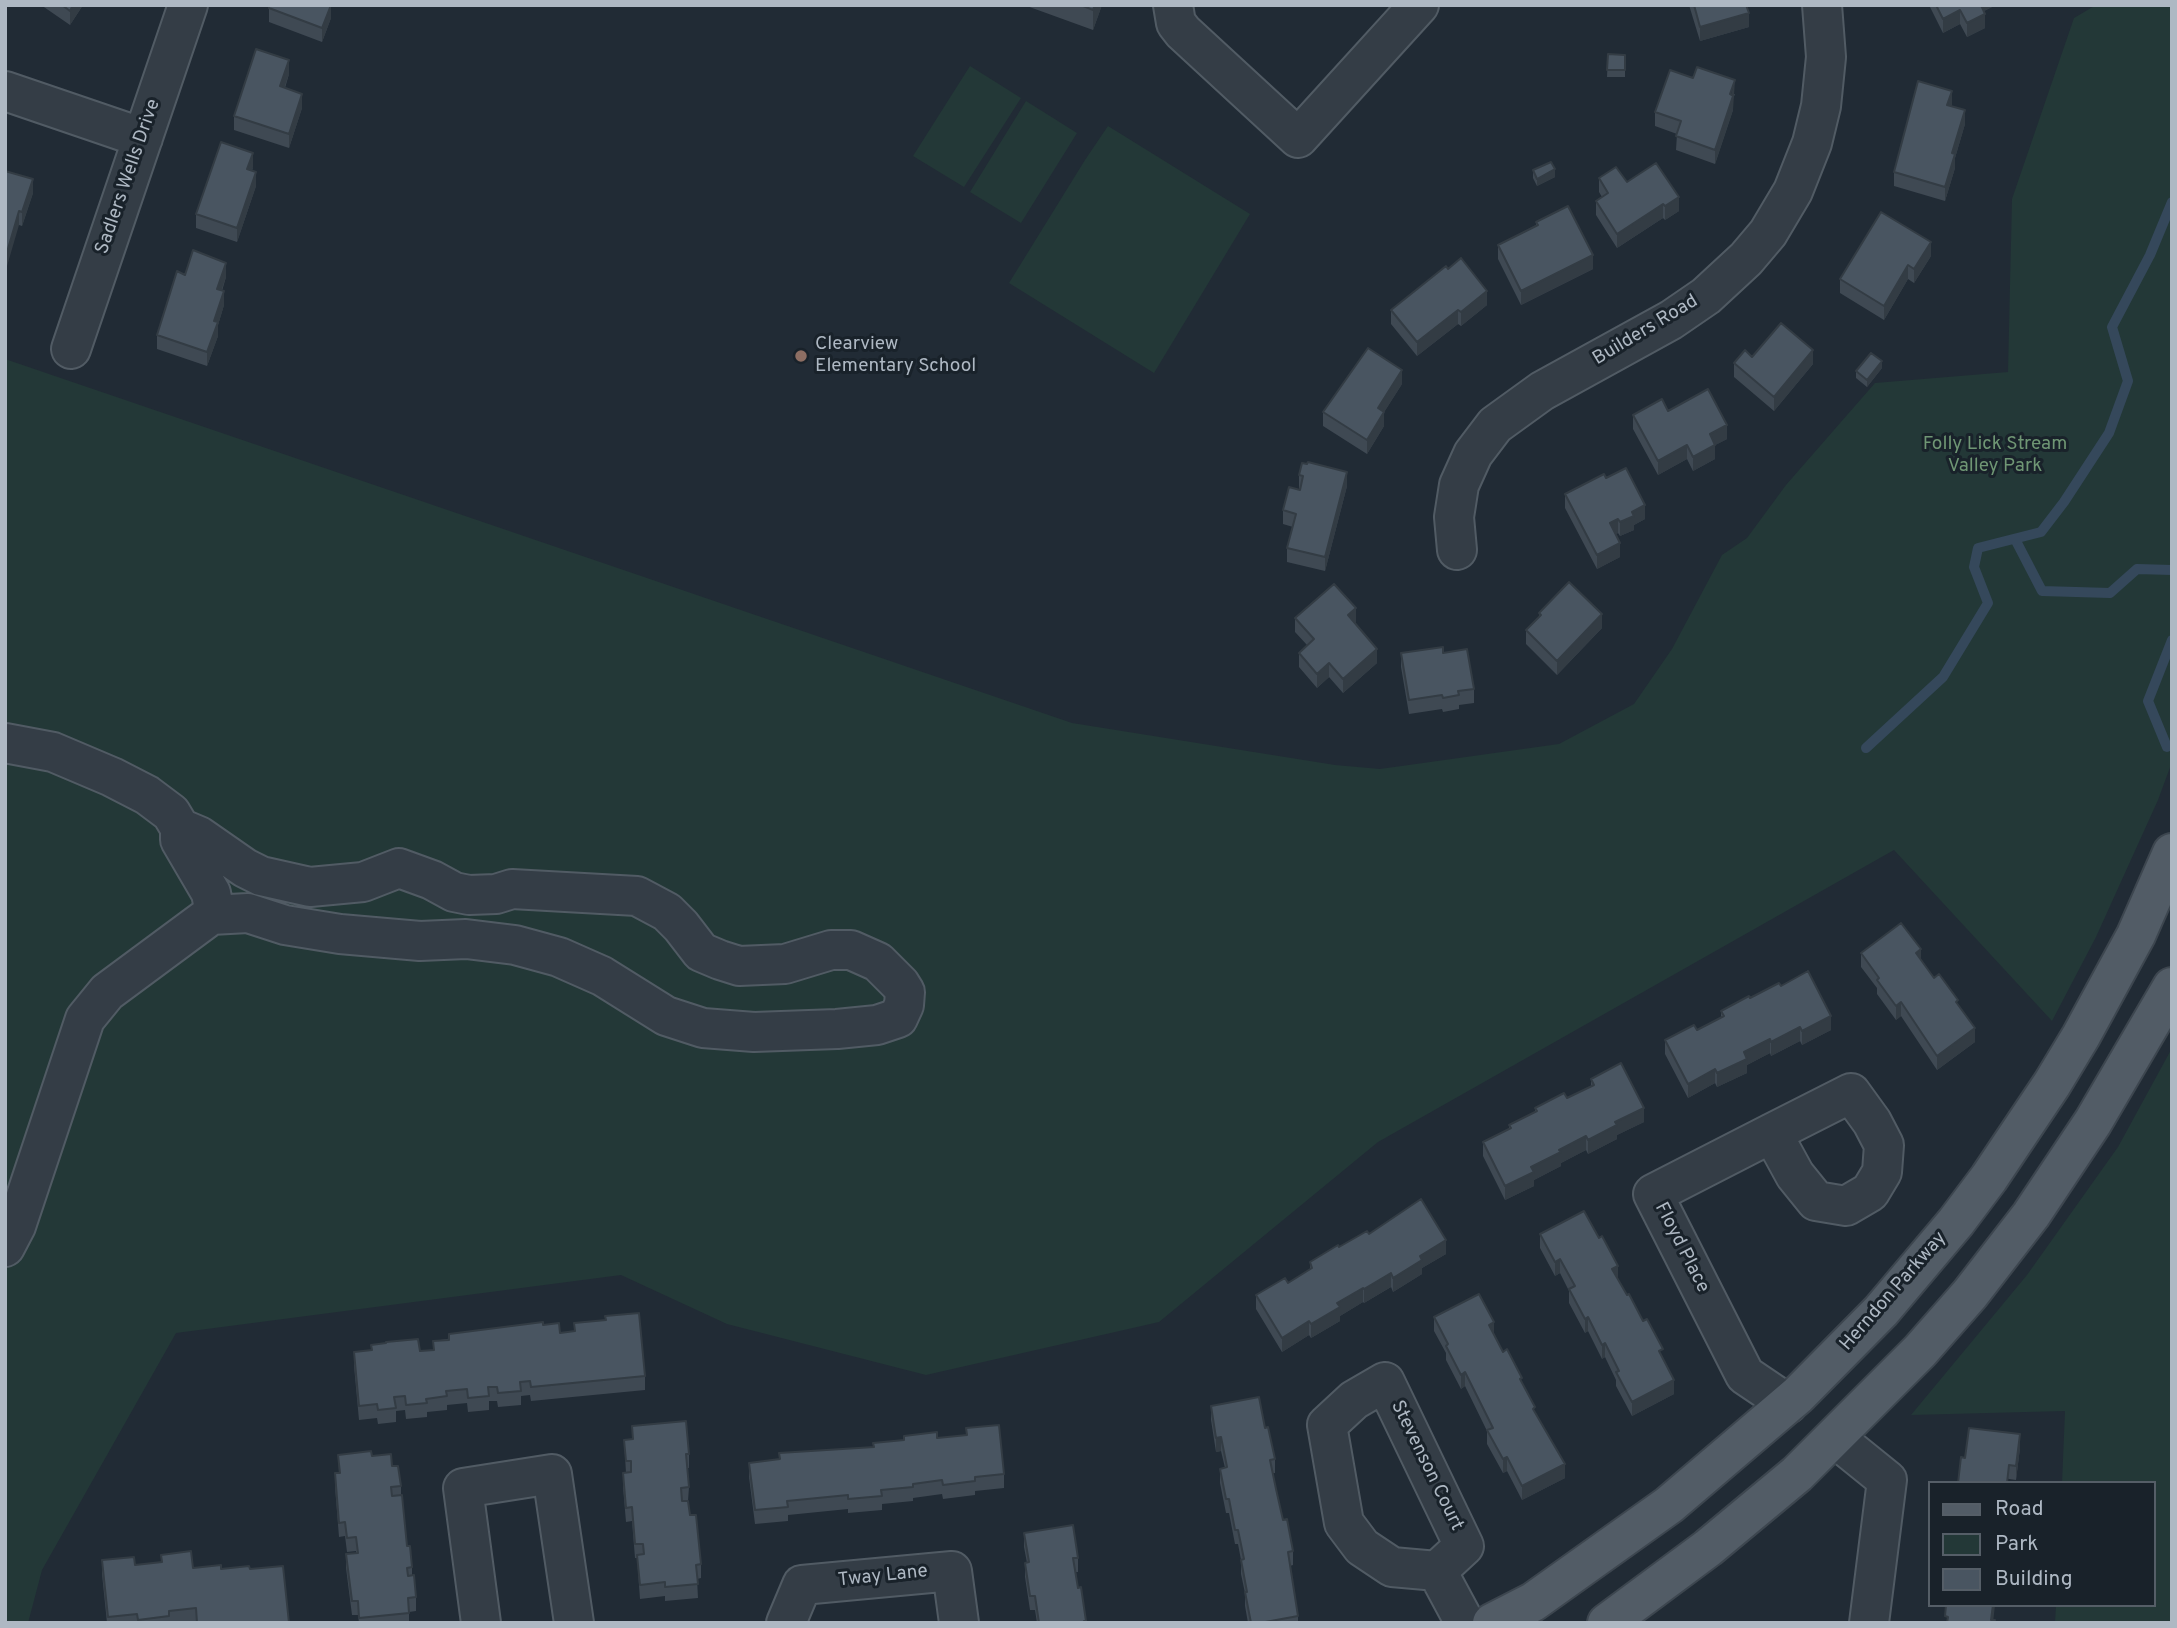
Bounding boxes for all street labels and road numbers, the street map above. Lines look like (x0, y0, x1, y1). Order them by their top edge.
street label: Sadlers Wells Drive (92, 96, 166, 258)
street label: Builders Road (1589, 291, 1703, 371)
street label: Floyd Place (1649, 1199, 1713, 1297)
street label: Herndon Parkway (1836, 1228, 1952, 1356)
street label: Stevenson Court (1385, 1397, 1467, 1535)
street label: Tway Lane (837, 1561, 929, 1593)

